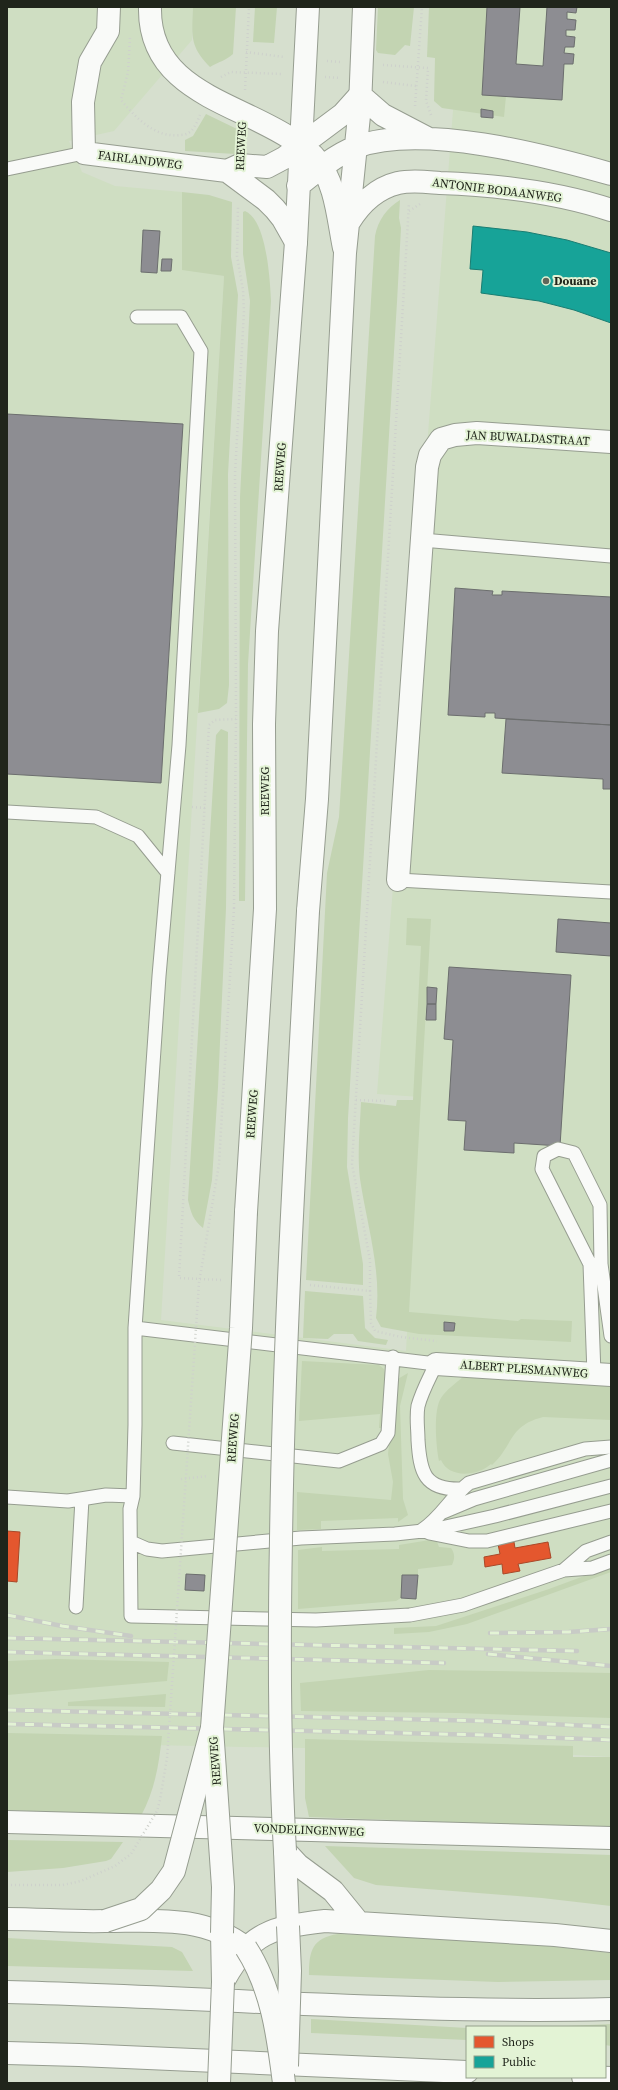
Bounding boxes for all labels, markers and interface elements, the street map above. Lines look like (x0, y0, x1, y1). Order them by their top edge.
street label: REEWEG (232, 121, 250, 171)
street label: FAIRLANDWEG (97, 147, 183, 173)
street label: ANTONIE BODAANWEG (431, 174, 563, 206)
place label: Douane (554, 273, 597, 289)
marker: Douane (541, 276, 551, 286)
street label: JAN BUWALDASTRAAT (465, 427, 591, 449)
street label: REEWEG (270, 442, 290, 492)
street label: REEWEG (257, 766, 273, 816)
street label: REEWEG (242, 1089, 262, 1139)
street label: ALBERT PLESMANWEG (460, 1357, 588, 1381)
street label: REEWEG (223, 1413, 243, 1463)
street label: REEWEG (205, 1736, 225, 1786)
street label: VONDELINGENWEG (253, 1820, 365, 1840)
legend (466, 2026, 606, 2078)
text: Shops (502, 2034, 534, 2050)
text: Public (502, 2054, 536, 2070)

